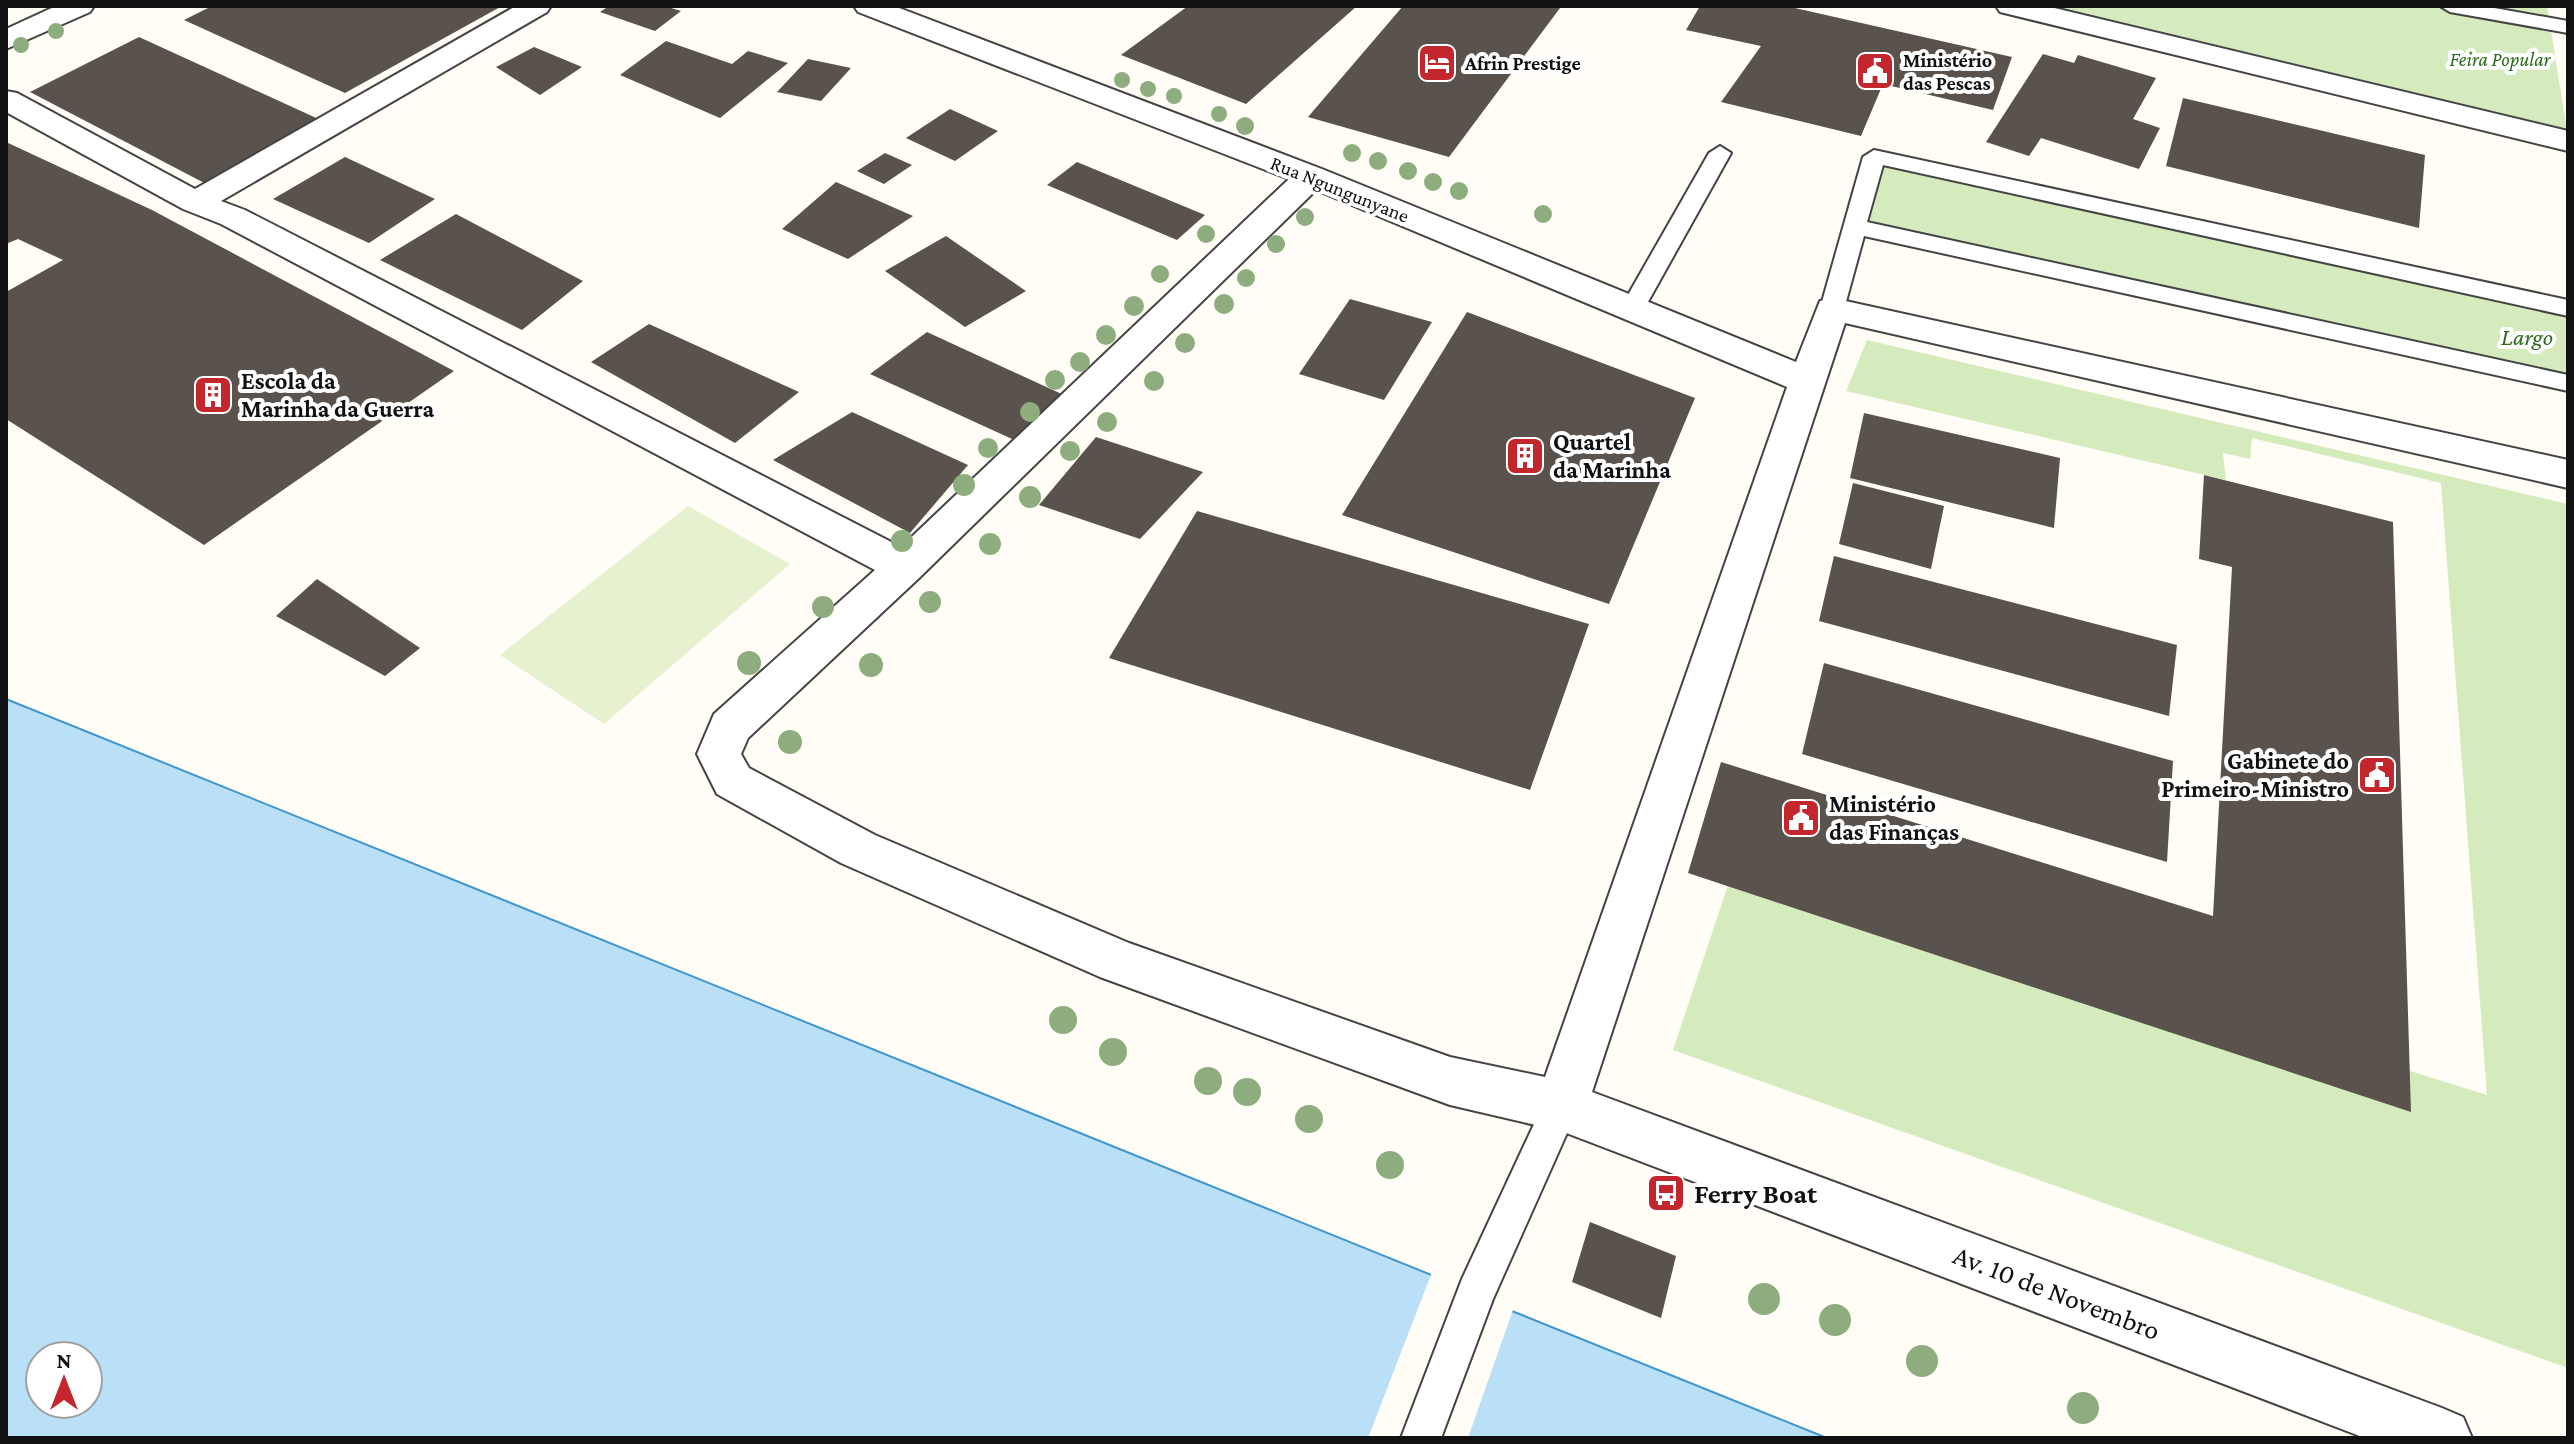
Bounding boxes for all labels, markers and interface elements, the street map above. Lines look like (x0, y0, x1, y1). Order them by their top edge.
hotel icon: Afrin Prestige (1416, 42, 1458, 84)
park label: Feira Popular (2449, 48, 2552, 71)
place label: Ministério das Pescas (1903, 49, 1992, 94)
public building icon: Ministério das Pescas (1854, 50, 1896, 92)
place label: Afrin Prestige (1464, 52, 1581, 74)
street label: Rua Ngungunyane (1267, 151, 1413, 228)
park label: Largo (2501, 323, 2553, 350)
place label: Escola da Marinha da Guerra (241, 367, 434, 422)
building icon: Escola da Marinha da Guerra (192, 374, 234, 416)
place label: Quartel da Marinha (1553, 428, 1671, 483)
building icon: Quartel da Marinha (1504, 435, 1546, 477)
place label: Gabinete do Primeiro-Ministro (2161, 747, 2349, 802)
public building icon: Gabinete do Primeiro-Ministro (2356, 754, 2398, 796)
place label: Ministério das Finanças (1829, 790, 1959, 845)
public building icon: Ministério das Finanças (1780, 797, 1822, 839)
bus stop icon: Ferry Boat (1645, 1172, 1687, 1214)
place label: Ferry Boat (1694, 1178, 1818, 1209)
street label: Av. 10 de Novembro (1949, 1239, 2164, 1346)
north arrow (24, 1340, 104, 1420)
text: N (57, 1348, 72, 1373)

